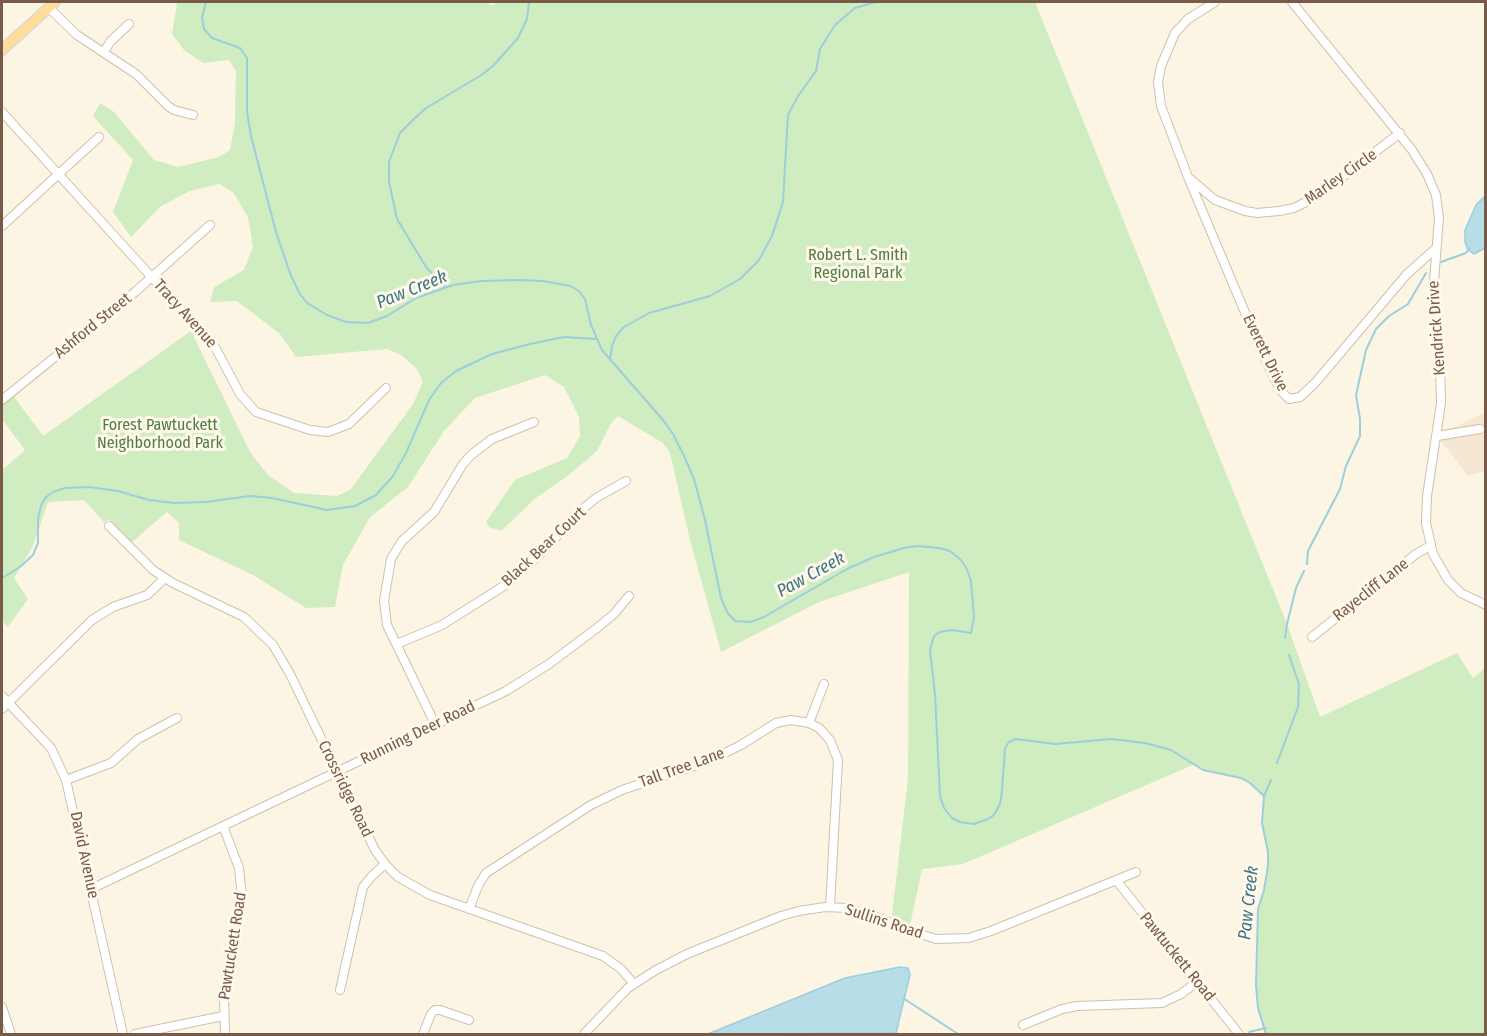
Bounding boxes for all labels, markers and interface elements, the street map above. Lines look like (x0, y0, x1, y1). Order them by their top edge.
street label: Marley Circle (1301, 145, 1381, 209)
park label: Robert L. Smith Regional Park (808, 246, 908, 284)
water label: Paw Creek (374, 266, 450, 314)
street label: Tracy Avenue (149, 276, 221, 352)
street label: Kendrick Drive (1424, 280, 1450, 376)
street label: Ashford Street (51, 289, 135, 363)
street label: Everett Drive (1238, 311, 1292, 395)
park label: Forest Pawtuckett Neighborhood Park (97, 416, 223, 454)
street label: Black Bear Court (498, 503, 590, 591)
water label: Paw Creek (773, 548, 849, 602)
street label: Rayecliff Lane (1329, 554, 1413, 626)
street label: Running Deer Road (357, 697, 479, 769)
street label: Crossridge Road (313, 738, 377, 840)
street label: Tall Tree Lane (637, 744, 727, 792)
street label: David Avenue (65, 810, 103, 900)
water label: Paw Creek (1234, 865, 1264, 941)
street label: Pawtuckett Road (215, 891, 251, 1001)
street label: Sullins Road (843, 900, 925, 944)
street label: Pawtuckett Road (1135, 909, 1219, 1005)

